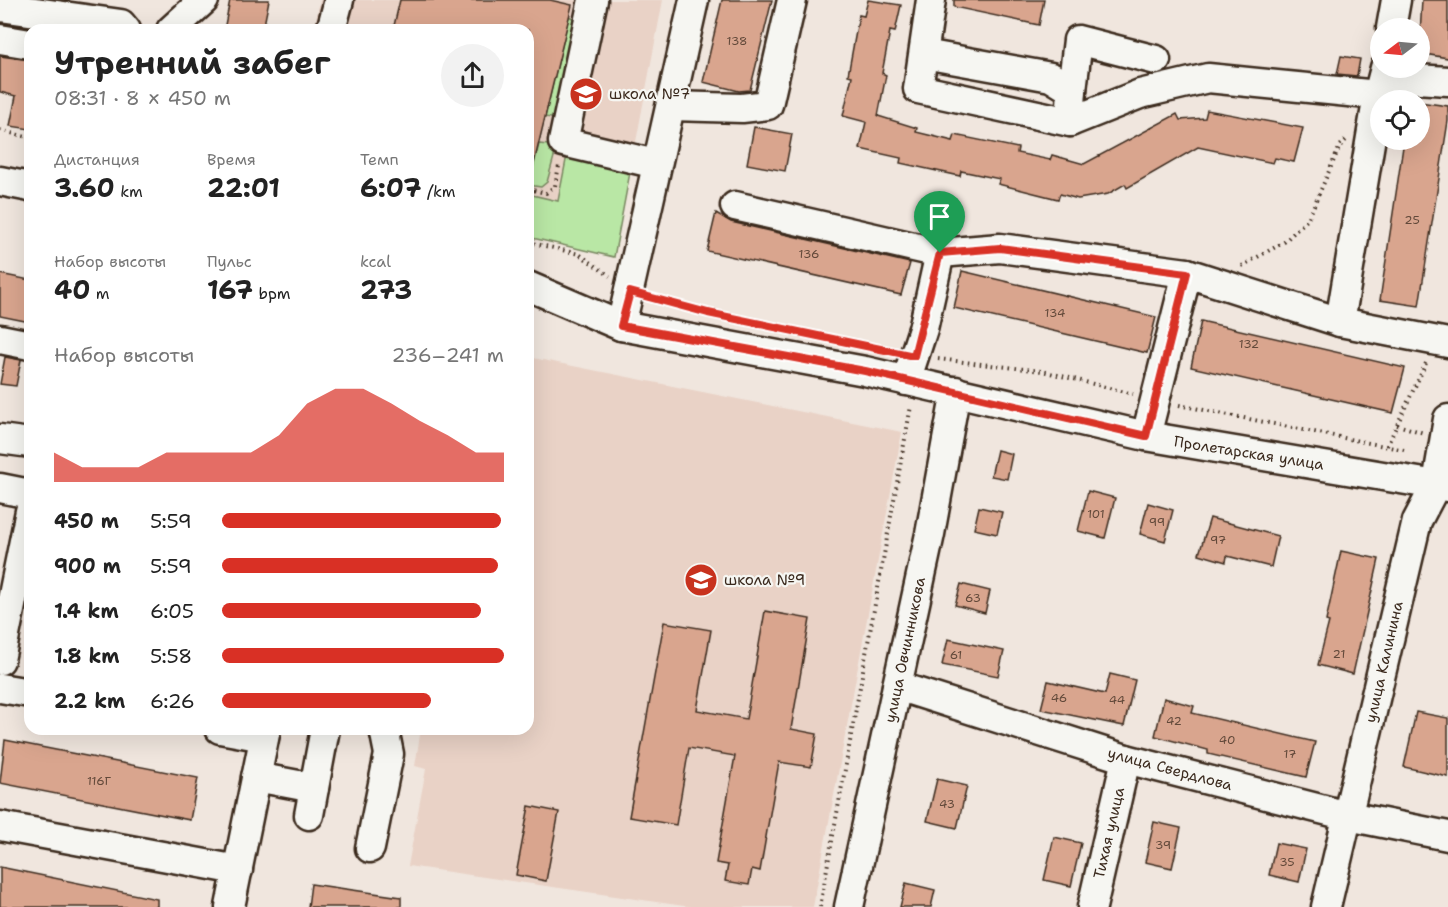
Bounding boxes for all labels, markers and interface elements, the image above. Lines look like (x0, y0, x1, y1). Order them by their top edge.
north arrow (1370, 18, 1430, 78)
map controls (1370, 18, 1430, 150)
house number: 138 (727, 33, 747, 49)
text: Утренний забег (54, 40, 331, 85)
button: share (441, 44, 504, 107)
school or university icon: школа №7 (568, 76, 604, 112)
place label: школа №7 (609, 84, 690, 104)
text: 08:31 · 8 × 450 m (54, 85, 231, 111)
button: locate (1370, 90, 1430, 150)
text: Дистанция (54, 149, 140, 170)
text: Время (207, 149, 256, 170)
text: Темп (360, 149, 399, 170)
text: 3.60 (54, 170, 115, 205)
text: 22:01 (207, 170, 280, 205)
text: 6:07 (360, 170, 422, 205)
text: km (115, 181, 143, 202)
text: /km (422, 181, 456, 202)
pin (914, 191, 965, 253)
icon: arrive (923, 200, 956, 233)
house number: 25 (1404, 212, 1420, 228)
house number: 136 (799, 246, 819, 262)
text: Набор высоты (54, 251, 166, 272)
text: Пульс (207, 251, 252, 272)
text: kcal (360, 251, 391, 272)
text: 40 (54, 272, 90, 307)
text: 167 (207, 272, 253, 307)
text: 273 (360, 272, 412, 307)
text: m (90, 283, 110, 304)
text: bpm (253, 283, 291, 304)
house number: 134 (1045, 305, 1065, 321)
house number: 132 (1239, 336, 1259, 352)
text: Набор высоты (54, 342, 194, 368)
text: 236–241 m (391, 342, 504, 368)
street label: Пролетарская улица (1173, 431, 1326, 475)
house number: 101 (1087, 506, 1105, 522)
text: 450 m (54, 508, 119, 534)
text: 5:59 (150, 508, 192, 534)
house number: 99 (1149, 514, 1165, 530)
house number: 97 (1210, 532, 1226, 548)
text: 900 m (54, 553, 121, 579)
text: 5:59 (150, 553, 192, 579)
school or university icon: школа №9 (683, 562, 719, 598)
place label: школа №9 (724, 570, 805, 590)
street label: улица Овчинникова (880, 575, 930, 725)
house number: 63 (965, 590, 981, 606)
text: 1.4 km (54, 598, 119, 624)
text: 6:05 (150, 598, 194, 624)
street label: улица Калинина (1360, 599, 1408, 725)
text: 1.8 km (54, 643, 120, 669)
text: 5:58 (150, 643, 192, 669)
house number: 21 (1333, 646, 1345, 662)
house number: 61 (950, 647, 962, 663)
text: 2.2 km (54, 688, 125, 714)
text: 6:26 (150, 688, 195, 714)
house number: 46 (1051, 690, 1067, 706)
house number: 44 (1109, 692, 1125, 708)
house number: 42 (1166, 713, 1182, 729)
house number: 40 (1219, 732, 1235, 748)
street label: улица Свердлова (1106, 743, 1235, 795)
house number: 17 (1284, 746, 1296, 762)
house number: 116Г (87, 773, 112, 789)
street label: Тихая улица (1089, 785, 1129, 881)
house number: 43 (939, 796, 955, 812)
house number: 39 (1155, 837, 1171, 853)
house number: 35 (1279, 854, 1295, 870)

